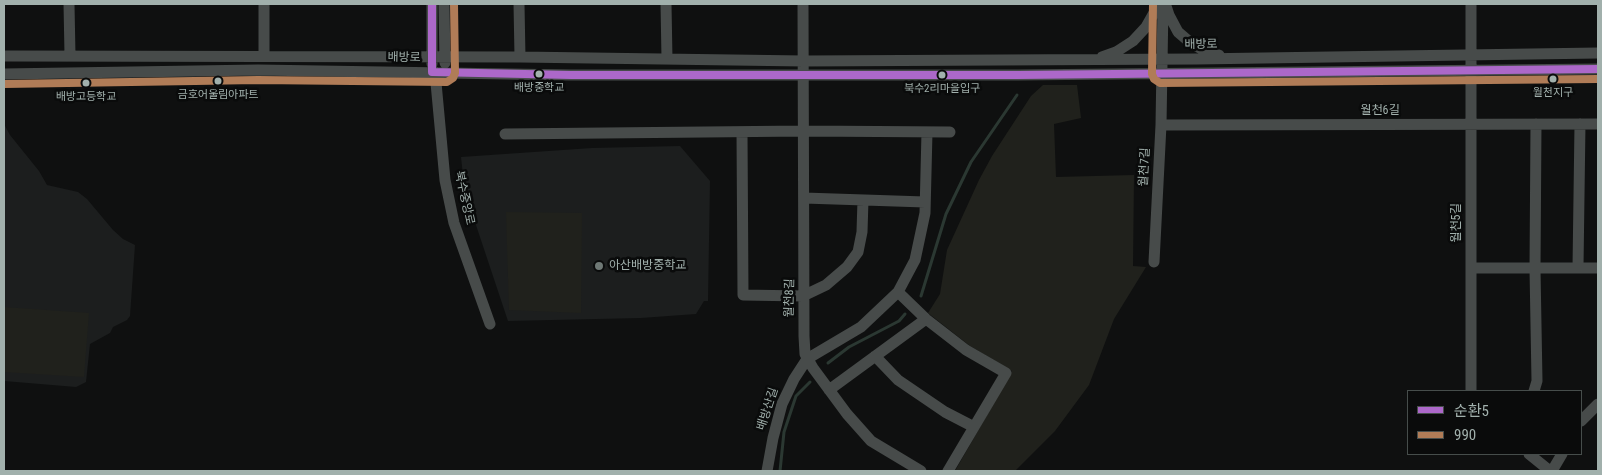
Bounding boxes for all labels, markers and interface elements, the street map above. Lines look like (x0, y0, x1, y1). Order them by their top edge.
street label: 배방로 (1184, 38, 1218, 52)
street label: 배방로 (387, 51, 421, 65)
marker: 배방중학교 (534, 69, 544, 79)
marker: 북수2리마을입구 (937, 70, 947, 80)
marker: 월천지구 (1548, 74, 1558, 84)
marker: 금호어울림아파트 (213, 76, 223, 86)
marker: 배방고등학교 (81, 78, 91, 88)
place label: 배방중학교 (514, 81, 564, 95)
place label: 북수2리마을입구 (904, 82, 980, 96)
place label: 월천지구 (1533, 86, 1573, 100)
place label: 금호어울림아파트 (178, 88, 258, 102)
place label: 배방고등학교 (56, 90, 116, 104)
street label: 월천6길 (1360, 104, 1400, 118)
street label: 월천7길 (1137, 147, 1153, 187)
street label: 북수중앙로 (451, 170, 477, 226)
street label: 월천5길 (1450, 203, 1464, 243)
place label: 아산배방중학교 (609, 259, 686, 273)
marker: 아산배방중학교 (593, 260, 605, 272)
street label: 월천8길 (782, 278, 798, 318)
street label: 배방산길 (754, 386, 782, 432)
legend (1407, 390, 1582, 455)
text: 순환5 (1454, 402, 1489, 420)
text: 990 (1454, 426, 1476, 444)

